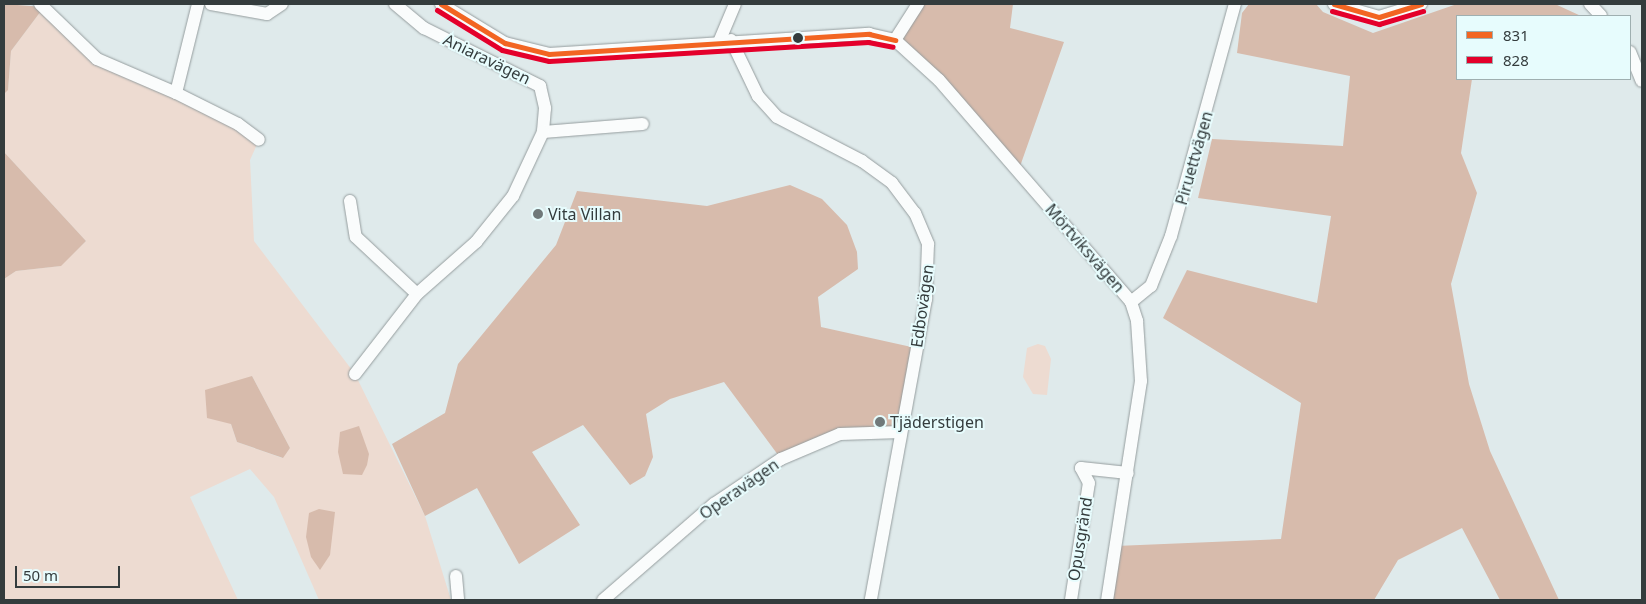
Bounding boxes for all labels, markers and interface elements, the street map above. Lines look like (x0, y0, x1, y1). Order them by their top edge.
legend (1456, 15, 1631, 80)
text: 831 (1503, 25, 1529, 45)
street label: Aniaravägen (440, 30, 534, 88)
unlabelled marker (793, 33, 803, 43)
text: 828 (1503, 50, 1529, 70)
street label: Piruettvägen (1171, 109, 1217, 207)
street label: Mörtviksvägen (1041, 200, 1129, 296)
place label: Vita Villan (548, 204, 621, 224)
marker: Vita Villan (532, 208, 544, 220)
street label: Edbovägen (907, 263, 937, 349)
place label: Tjäderstigen (890, 412, 984, 432)
marker: Tjäderstigen (874, 416, 886, 428)
street label: Operavägen (696, 455, 782, 523)
street label: Opusgränd (1064, 496, 1096, 582)
scale bar (18, 556, 122, 588)
text: 50 m (23, 565, 58, 585)

